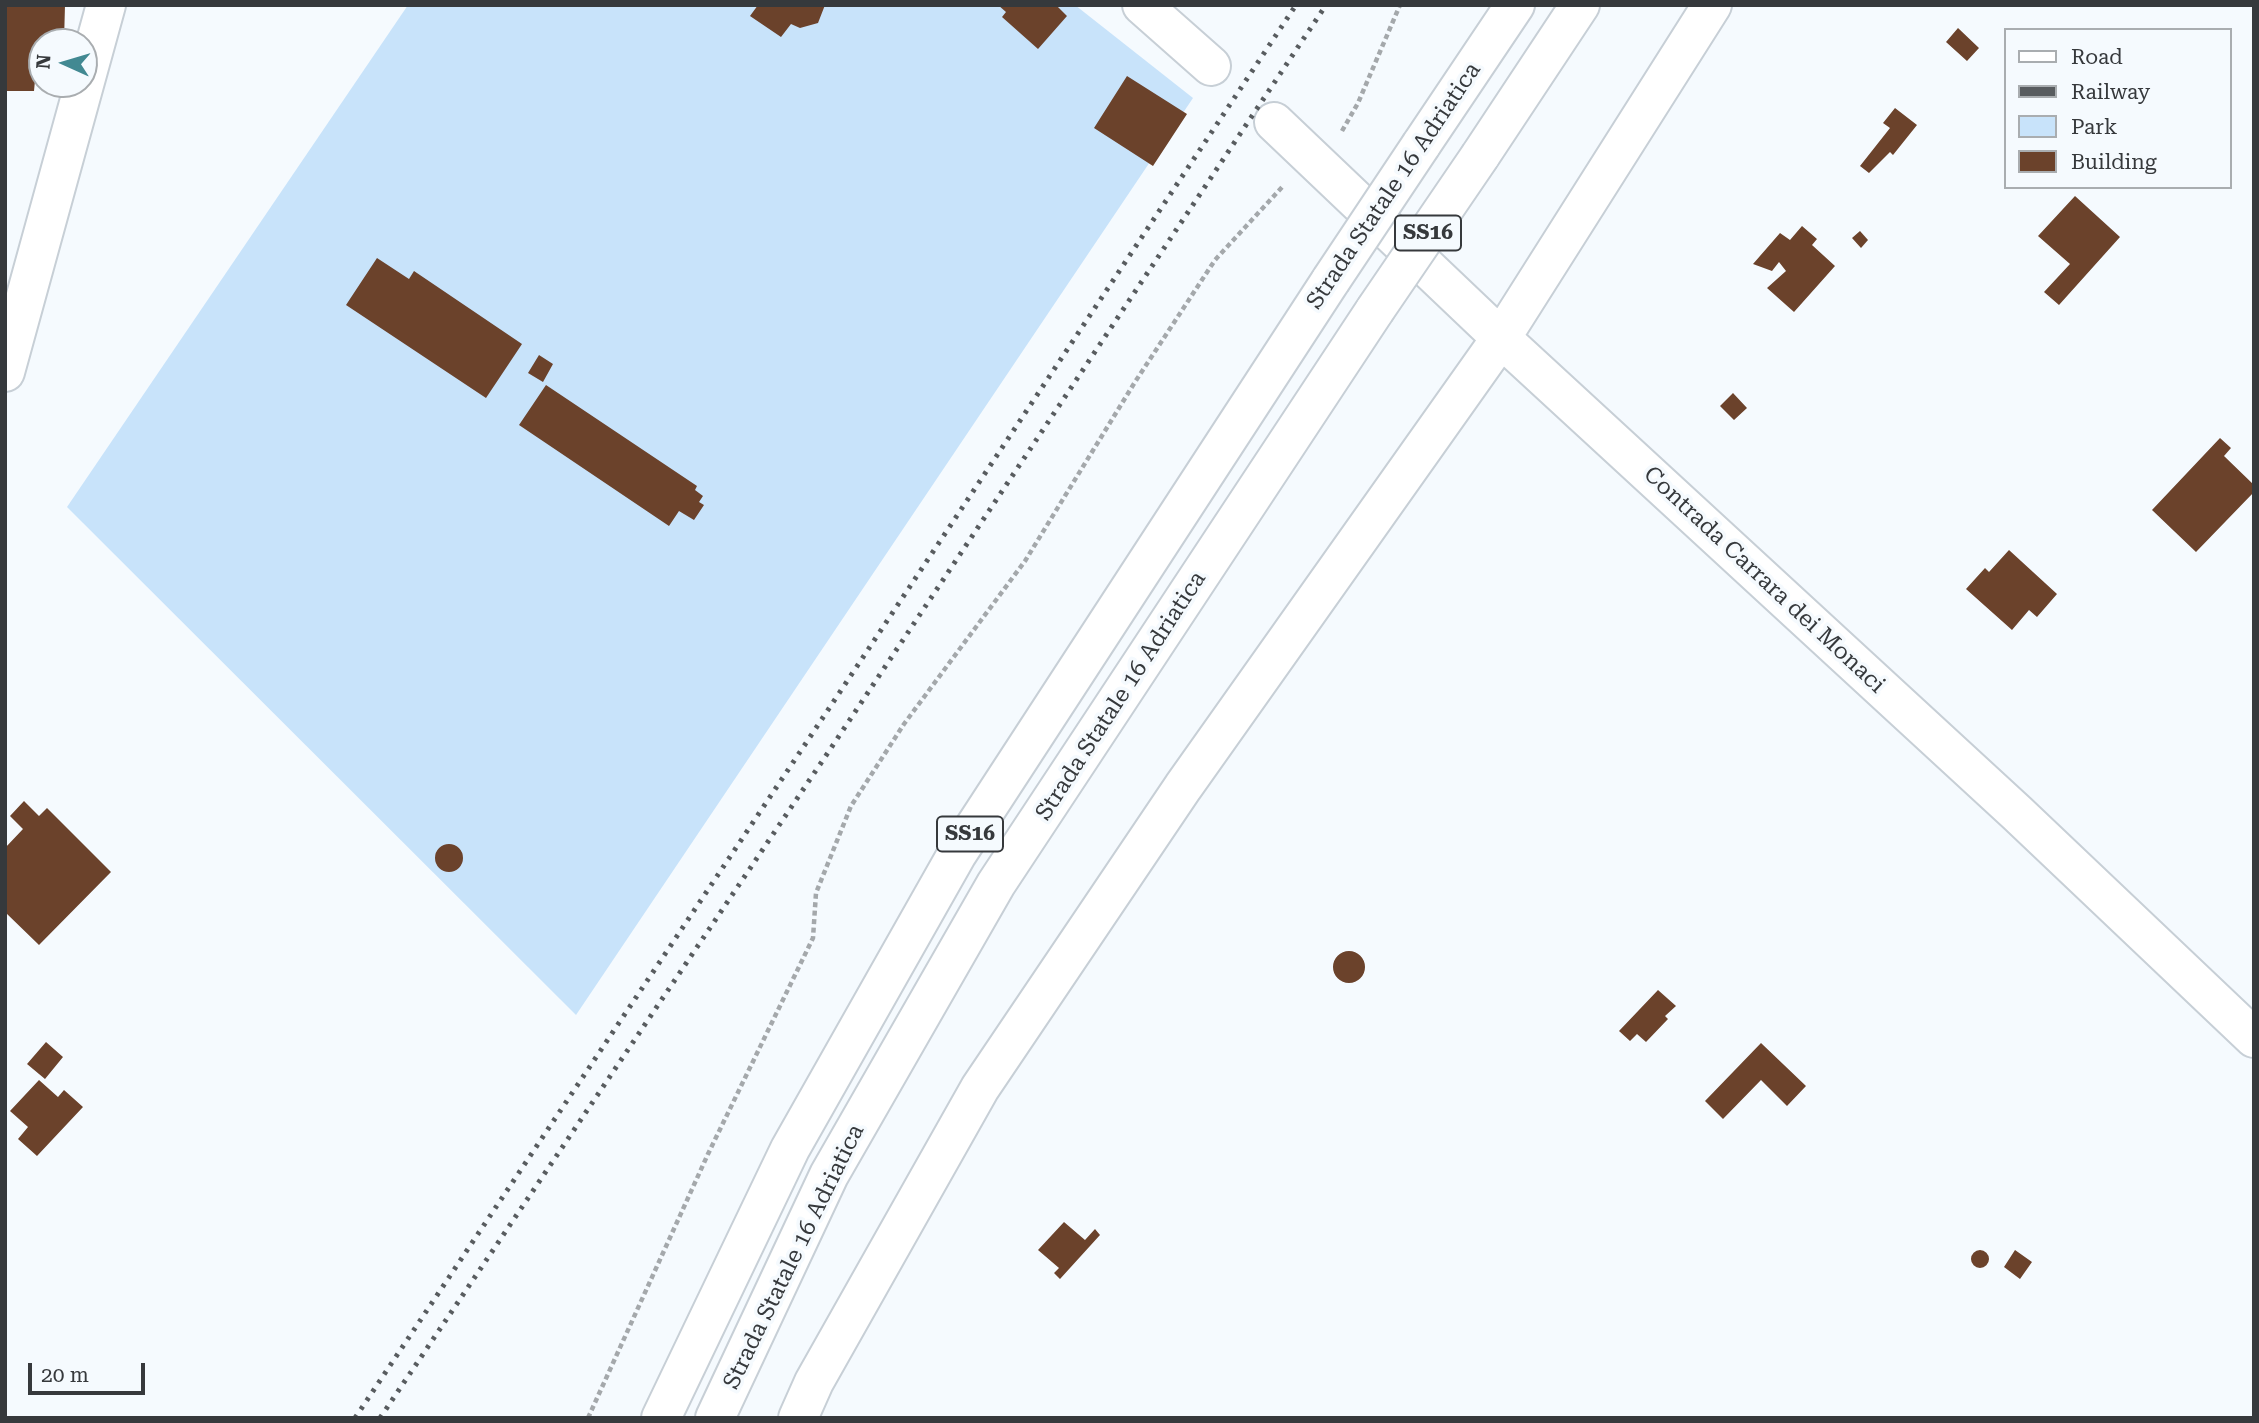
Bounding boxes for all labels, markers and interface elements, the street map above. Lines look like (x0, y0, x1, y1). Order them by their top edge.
north arrow (28, 28, 98, 98)
legend (2004, 28, 2231, 189)
text: Road (2071, 45, 2123, 69)
text: N (32, 54, 56, 70)
street label: Strada Statale 16 Adriatica (1301, 58, 1487, 314)
text: Railway (2071, 80, 2150, 104)
text: Park (2071, 115, 2117, 139)
text: Building (2071, 150, 2157, 174)
road number: SS16 (1395, 216, 1461, 250)
street label: Contrada Carrara dei Monaci (1638, 461, 1890, 699)
street label: Strada Statale 16 Adriatica (1030, 566, 1212, 826)
road number: SS16 (937, 816, 1003, 852)
street label: Strada Statale 16 Adriatica (718, 1120, 870, 1394)
scale bar (32, 1350, 149, 1394)
text: 20 m (41, 1363, 89, 1387)

